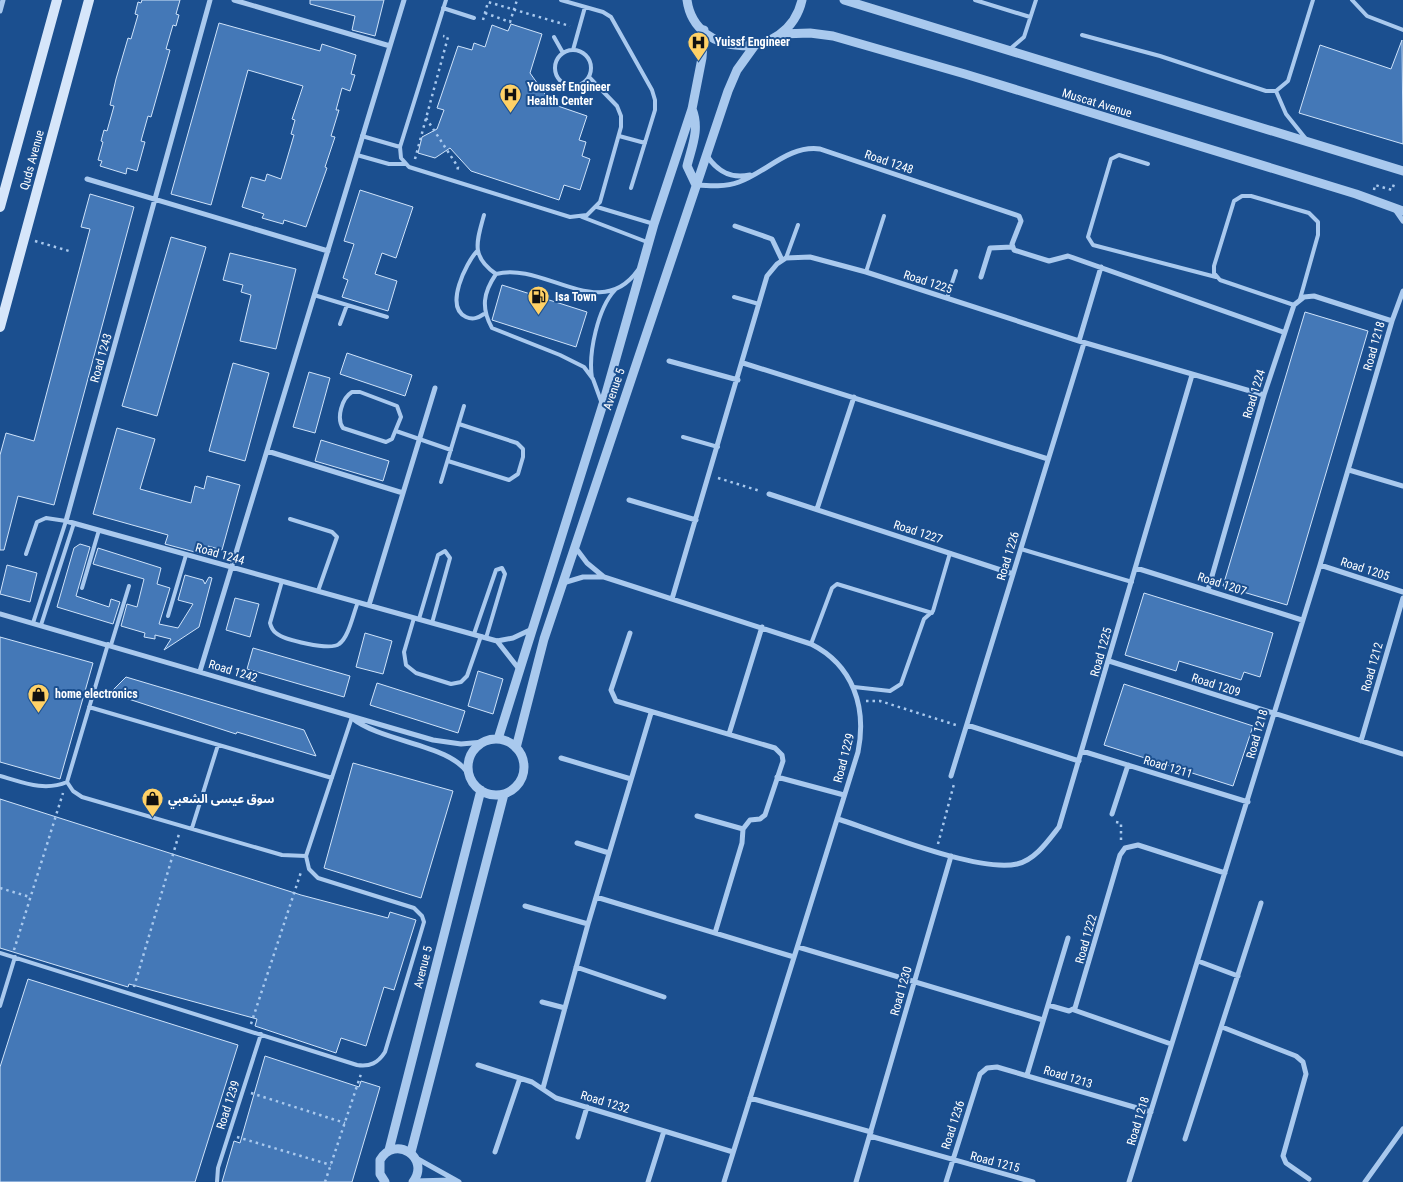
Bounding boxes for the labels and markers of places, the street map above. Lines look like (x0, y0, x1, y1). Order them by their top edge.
hospital icon: Yuissf Engineer (687, 30, 711, 61)
place label: Yuissf Engineer (715, 35, 790, 49)
place label: Youssef Engineer Health Center (527, 80, 611, 108)
hospital icon: Youssef Engineer Health Center (499, 82, 523, 113)
fuel station icon: Isa Town (527, 285, 551, 316)
place label: Isa Town (555, 290, 597, 304)
shop icon: home electronics (27, 682, 51, 713)
place label: home electronics (55, 687, 138, 701)
shop icon: سوق عيسى الشعبي (140, 787, 164, 818)
place label: سوق عيسى الشعبي (168, 792, 275, 809)

